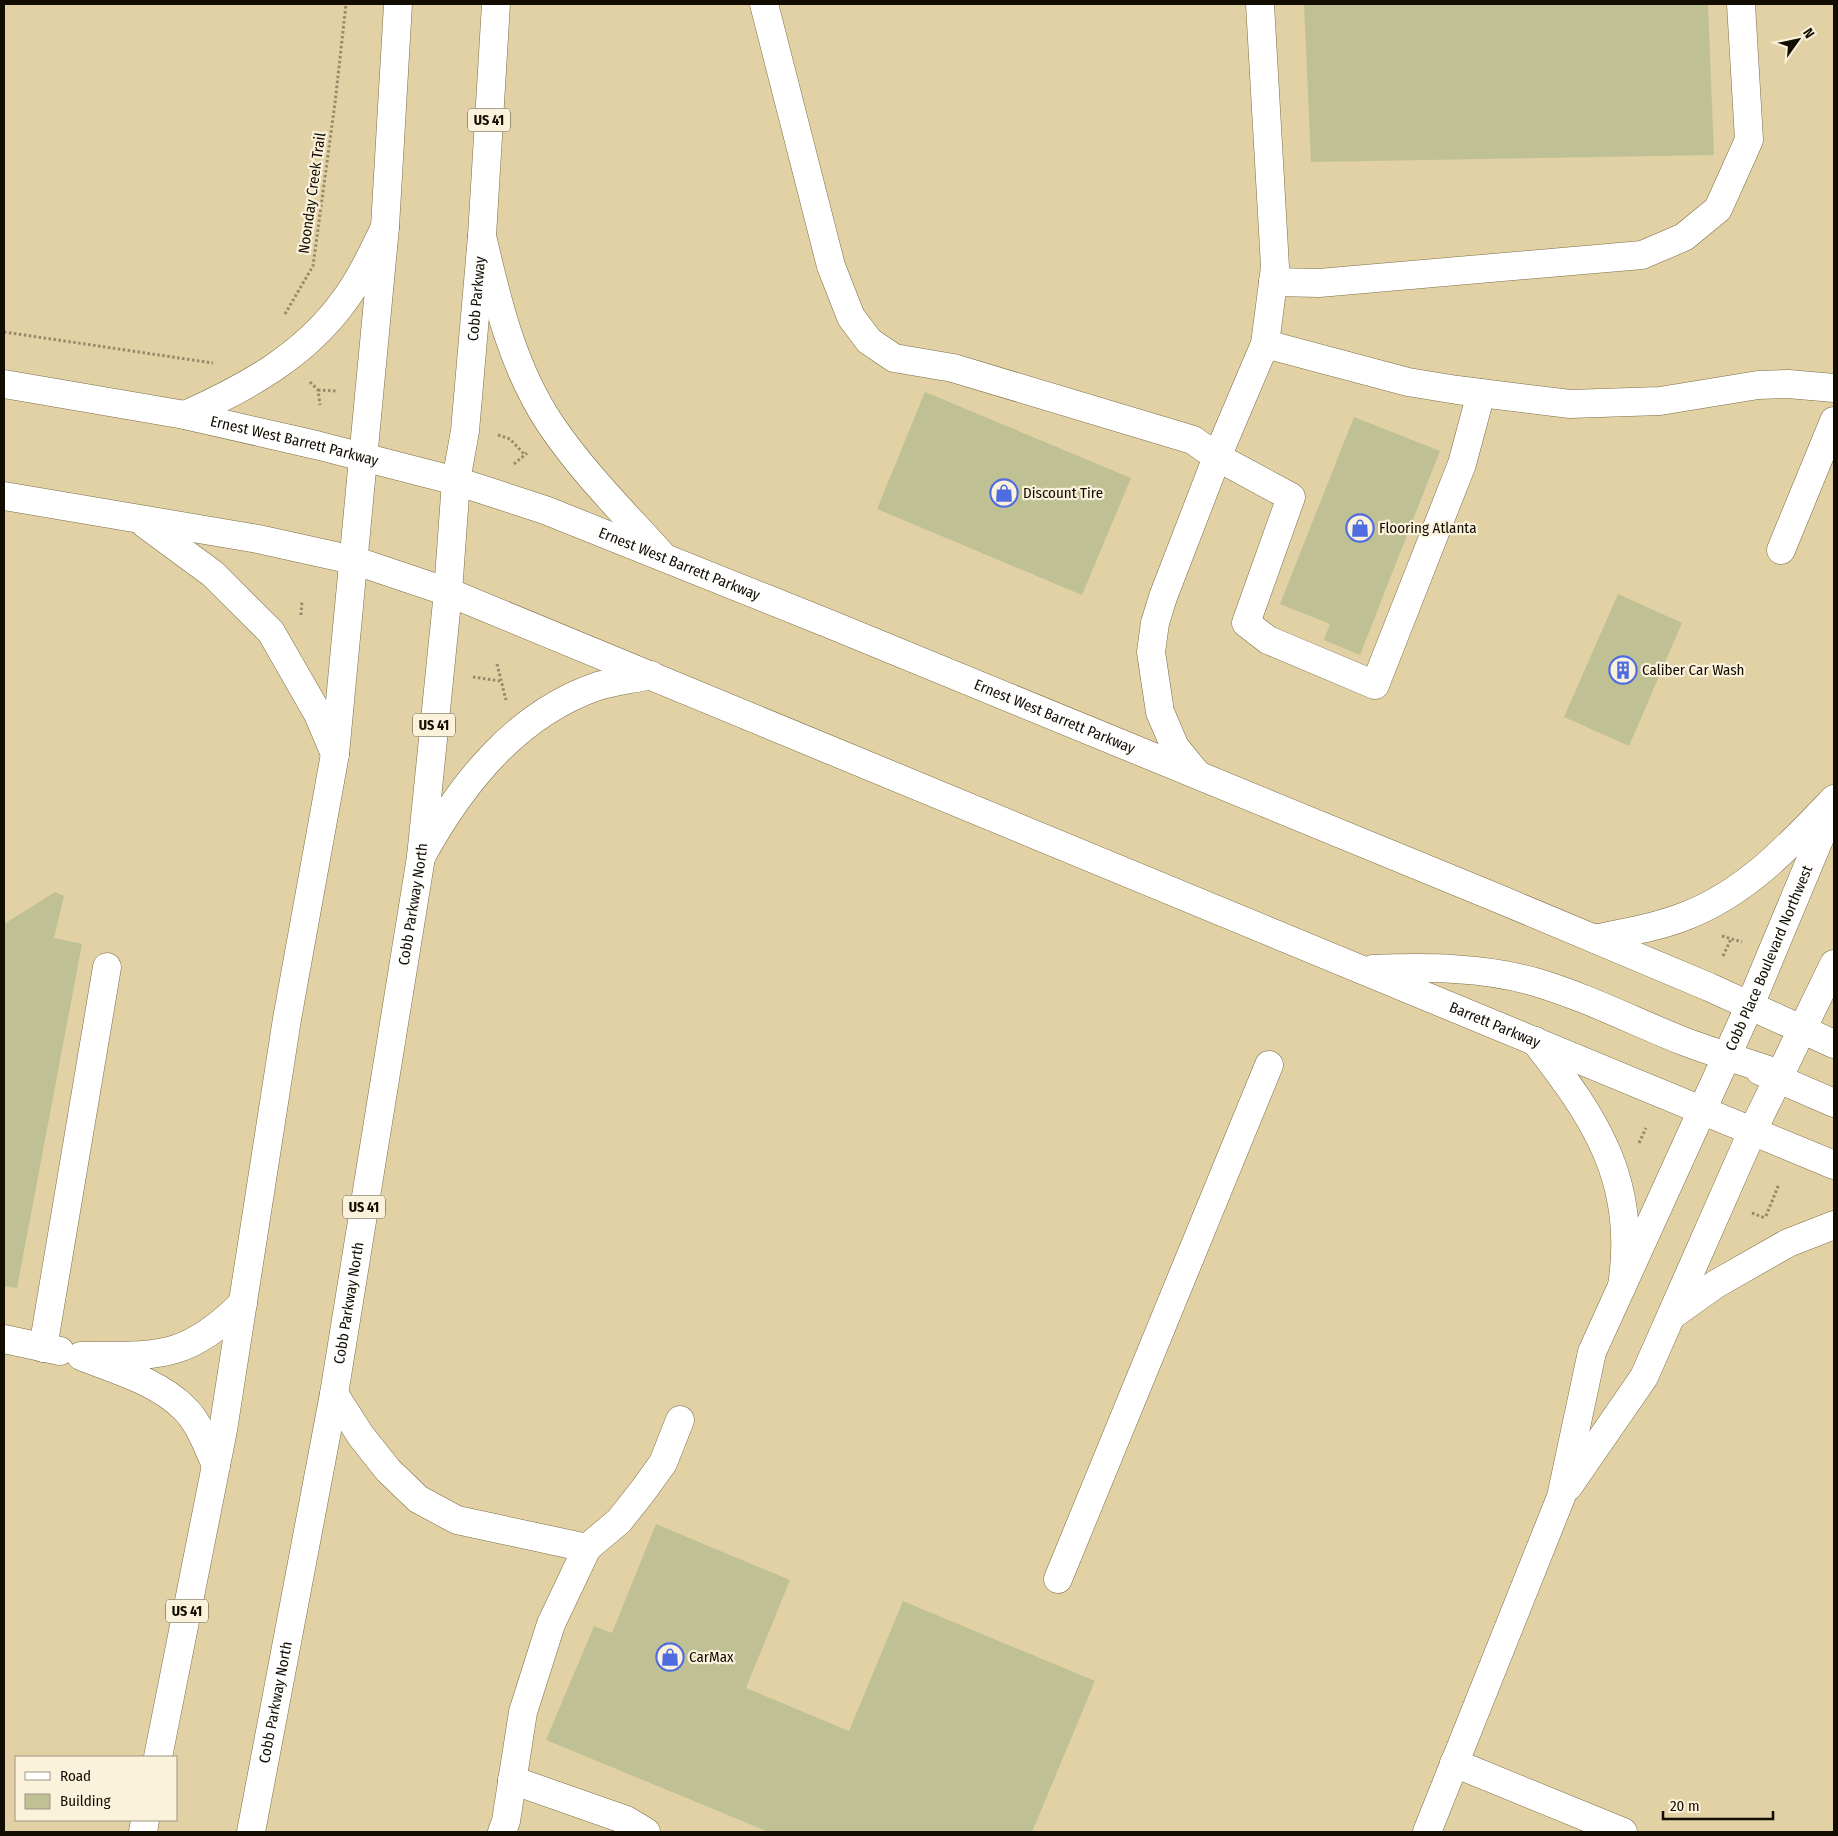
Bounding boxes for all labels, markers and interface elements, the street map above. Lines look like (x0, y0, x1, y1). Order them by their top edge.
north arrow (1773, 15, 1823, 65)
text: N (1799, 25, 1818, 41)
road number: US 41 (468, 108, 510, 132)
street label: Noonday Creek Trail (295, 131, 329, 255)
street label: Cobb Parkway (464, 255, 489, 342)
street label: Ernest West Barrett Parkway (209, 412, 381, 470)
shop icon: Discount Tire (989, 478, 1019, 508)
place label: Discount Tire (1023, 484, 1103, 502)
shop icon: Flooring Atlanta (1345, 513, 1375, 543)
place label: Flooring Atlanta (1379, 519, 1477, 537)
street label: Ernest West Barrett Parkway (596, 523, 763, 604)
building icon: Caliber Car Wash (1608, 655, 1638, 685)
place label: Caliber Car Wash (1642, 661, 1744, 679)
street label: Ernest West Barrett Parkway (972, 675, 1138, 758)
road number: US 41 (413, 714, 455, 736)
street label: Cobb Parkway North (395, 842, 431, 967)
street label: Cobb Place Boulevard Northwest (1721, 863, 1816, 1054)
street label: Barrett Parkway (1447, 998, 1543, 1052)
road number: US 41 (343, 1196, 385, 1218)
street label: Cobb Parkway North (330, 1241, 368, 1365)
road number: US 41 (166, 1600, 208, 1622)
street label: Cobb Parkway North (255, 1640, 296, 1765)
shop icon: CarMax (655, 1642, 685, 1672)
place label: CarMax (689, 1648, 734, 1666)
legend (15, 1756, 178, 1821)
text: Road (60, 1767, 91, 1785)
scale bar (1663, 1788, 1773, 1820)
text: Building (60, 1792, 111, 1810)
text: 20 m (1670, 1797, 1700, 1815)

